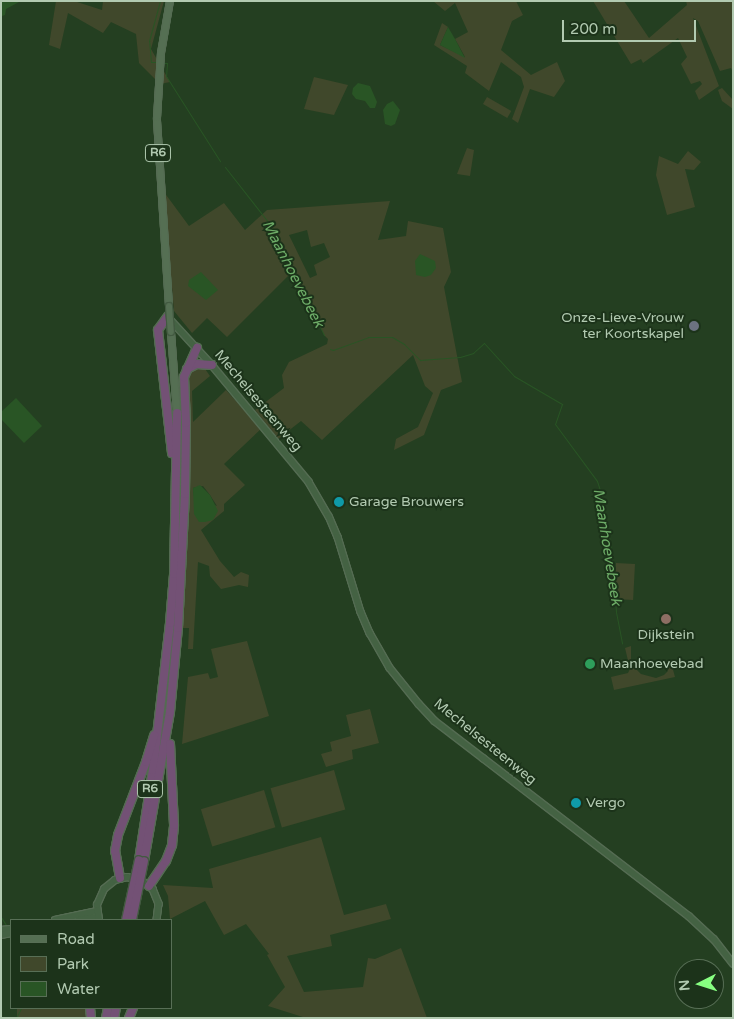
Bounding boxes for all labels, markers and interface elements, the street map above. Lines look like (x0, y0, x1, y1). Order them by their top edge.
scale bar (564, 10, 698, 42)
text: 200 m (570, 20, 616, 38)
road number: R6 (144, 144, 172, 162)
water label: Maanhoevebeek (258, 217, 328, 331)
place label: Onze-Lieve-Vrouw ter Koortskapel (561, 310, 684, 342)
marker: Onze-Lieve-Vrouw ter Koortskapel (688, 320, 700, 332)
street label: Mechelsesteenweg (211, 347, 305, 455)
water label: Maanhoevebeek (589, 487, 625, 607)
place label: Garage Brouwers (349, 494, 464, 510)
marker: Garage Brouwers (333, 496, 345, 508)
marker: Dijkstein (660, 613, 672, 625)
place label: Dijkstein (638, 627, 694, 643)
place label: Maanhoevebad (600, 656, 703, 672)
marker: Maanhoevebad (584, 658, 596, 670)
street label: Mechelsesteenweg (430, 695, 540, 789)
road number: R6 (136, 780, 164, 799)
place label: Vergo (586, 795, 625, 811)
marker: Vergo (570, 797, 582, 809)
legend (10, 919, 172, 1009)
text: Road (57, 930, 95, 948)
text: Park (57, 955, 89, 973)
north arrow (674, 959, 724, 1009)
text: N (676, 979, 694, 992)
text: Water (57, 980, 100, 998)

